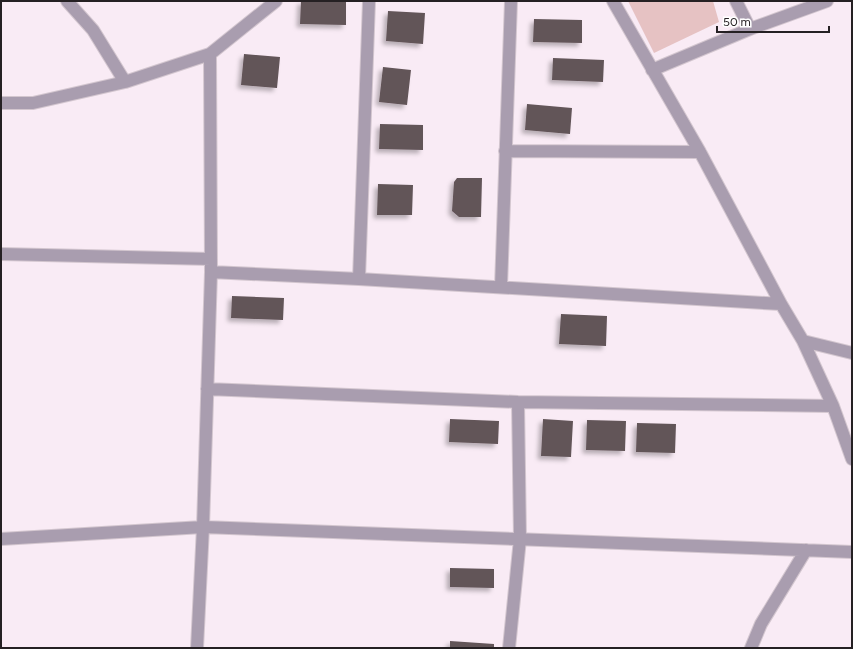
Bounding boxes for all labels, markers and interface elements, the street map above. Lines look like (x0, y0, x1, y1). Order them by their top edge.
scale bar (717, 8, 829, 34)
text: 50 m (723, 15, 751, 29)

